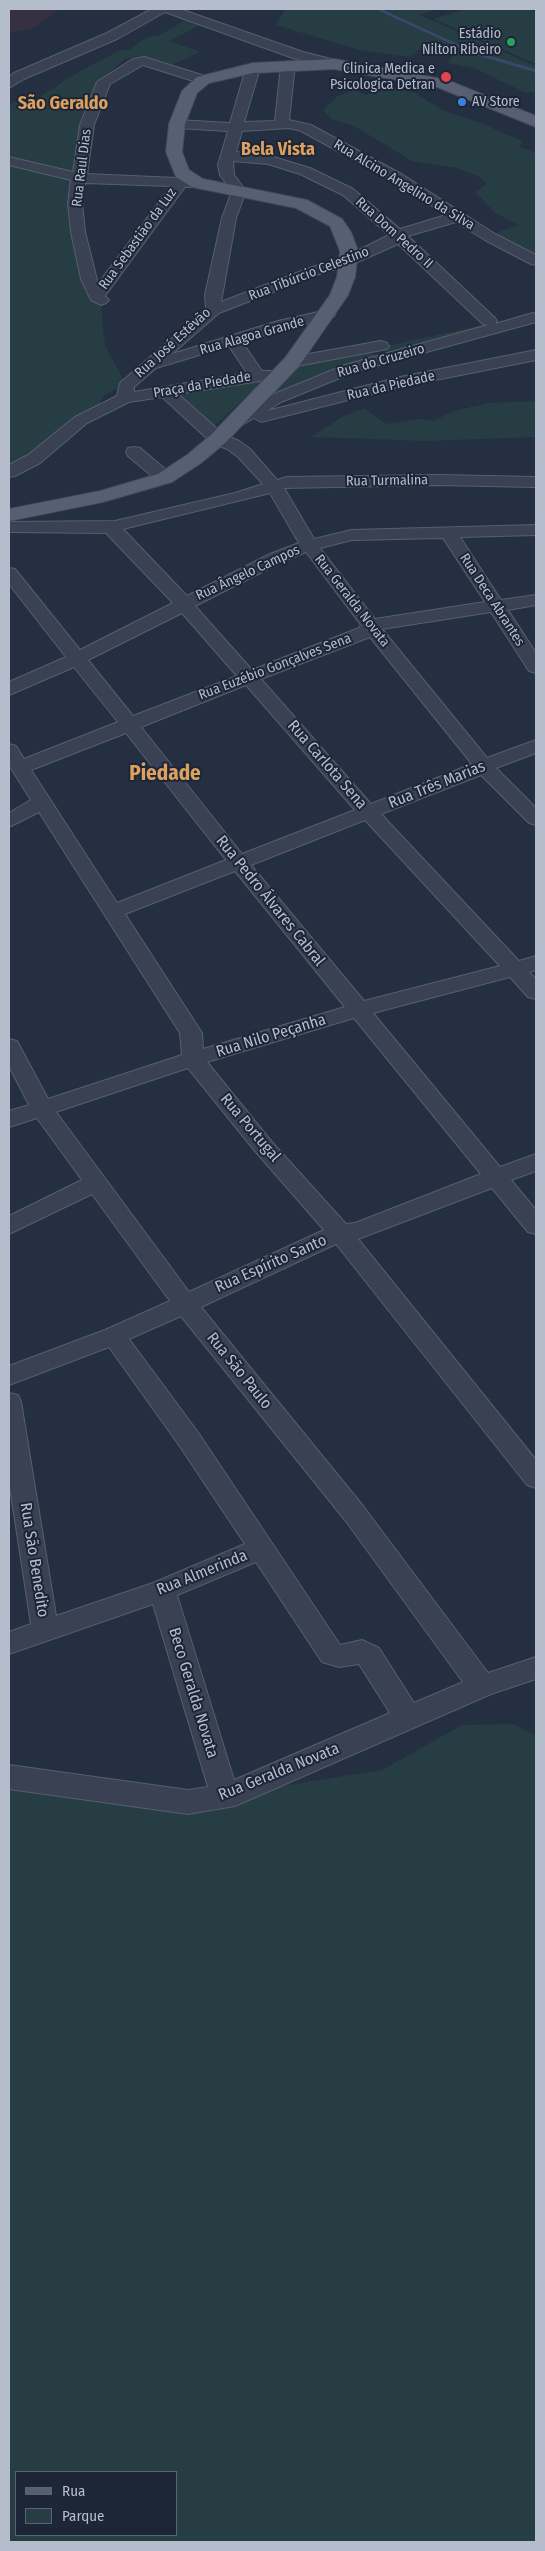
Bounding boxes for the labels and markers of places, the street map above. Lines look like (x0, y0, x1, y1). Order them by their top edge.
place label: Estádio Nilton Ribeiro (422, 26, 501, 58)
marker: Estádio Nilton Ribeiro (505, 36, 517, 48)
place label: Clinica Medica e Psicologica Detran (330, 61, 435, 94)
marker: Clinica Medica e Psicologica Detran (439, 70, 453, 84)
place label: AV Store (472, 94, 520, 110)
marker: AV Store (456, 96, 468, 108)

